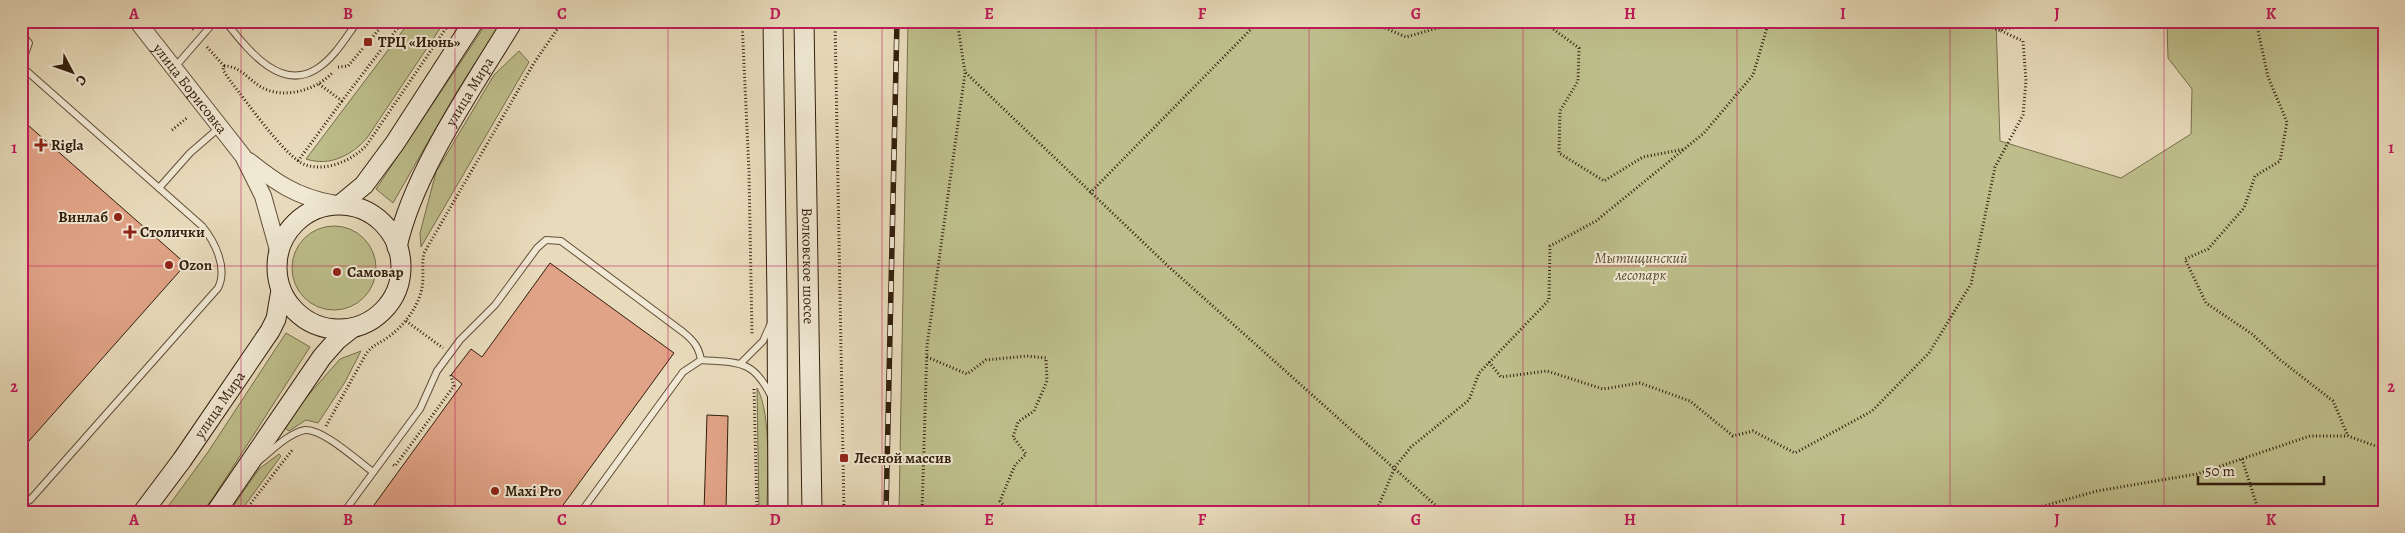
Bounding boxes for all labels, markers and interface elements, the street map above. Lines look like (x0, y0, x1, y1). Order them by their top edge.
text: A (128, 3, 140, 25)
text: B (343, 3, 353, 25)
text: C (557, 3, 567, 25)
text: D (769, 3, 781, 25)
text: E (984, 3, 994, 25)
text: F (1198, 3, 1207, 25)
text: G (1411, 3, 1421, 25)
text: H (1624, 3, 1636, 25)
text: I (1840, 3, 1846, 25)
text: J (2054, 3, 2060, 25)
text: K (2266, 3, 2277, 25)
place label: ТРЦ «Июнь» (378, 32, 461, 52)
marker: ТРЦ «Июнь» (362, 36, 374, 48)
street label: улица Борисовка (148, 38, 232, 138)
north arrow (48, 48, 98, 98)
street label: улица Мира (440, 53, 498, 131)
text: С (71, 71, 91, 90)
place label: Rigla (51, 135, 85, 155)
text: 1 (11, 137, 17, 159)
text: 1 (2388, 137, 2394, 159)
marker: Rigla (35, 139, 47, 151)
place label: Винлаб (58, 207, 108, 227)
street label: Волковское шоссе (797, 207, 819, 325)
marker: Винлаб (112, 211, 124, 223)
place label: Столички (140, 222, 205, 242)
marker: Столички (124, 226, 136, 238)
park label: Мытищинский лесопарк (1595, 248, 1688, 285)
place label: Ozon (179, 255, 213, 275)
marker: Ozon (163, 259, 175, 271)
place label: Самовар (347, 262, 404, 282)
marker: Самовар (331, 266, 343, 278)
street label: улица Мира (189, 367, 250, 443)
text: 2 (10, 376, 18, 398)
text: 2 (2387, 376, 2395, 398)
place label: Лесной массив (854, 448, 951, 468)
marker: Лесной массив (838, 452, 850, 464)
scale bar (2198, 453, 2324, 485)
text: 50 m (2205, 461, 2235, 481)
place label: Maxi Pro (505, 481, 562, 501)
marker: Maxi Pro (489, 485, 501, 497)
text: A (128, 509, 140, 531)
text: B (343, 509, 353, 531)
text: C (557, 509, 567, 531)
text: D (769, 509, 781, 531)
text: E (984, 509, 994, 531)
text: F (1198, 509, 1207, 531)
text: G (1411, 509, 1421, 531)
text: H (1624, 509, 1636, 531)
text: I (1840, 509, 1846, 531)
text: J (2054, 509, 2060, 531)
text: K (2266, 509, 2277, 531)

